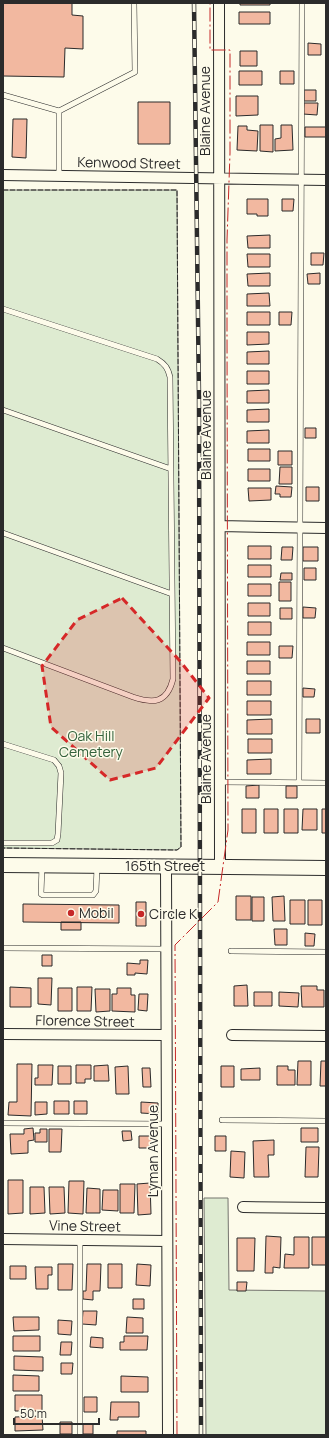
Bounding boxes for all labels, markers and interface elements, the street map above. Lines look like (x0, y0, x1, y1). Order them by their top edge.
street label: Blaine Avenue (195, 66, 214, 156)
street label: Kenwood Street (77, 152, 181, 173)
street label: Blaine Avenue (196, 390, 215, 480)
street label: Blaine Avenue (196, 714, 215, 804)
park label: Oak Hill Cemetery (59, 726, 124, 761)
street label: 165th Street (125, 856, 205, 875)
place label: Mobil (79, 903, 114, 922)
place label: Circle K (149, 904, 198, 923)
marker: Mobil (66, 908, 76, 918)
marker: Circle K (136, 909, 146, 919)
street label: Florence Street (35, 1010, 135, 1031)
street label: Lyman Avenue (143, 1105, 162, 1197)
street label: Vine Street (49, 1215, 121, 1236)
scale bar (14, 1400, 99, 1426)
text: 50 m (20, 1405, 47, 1422)

